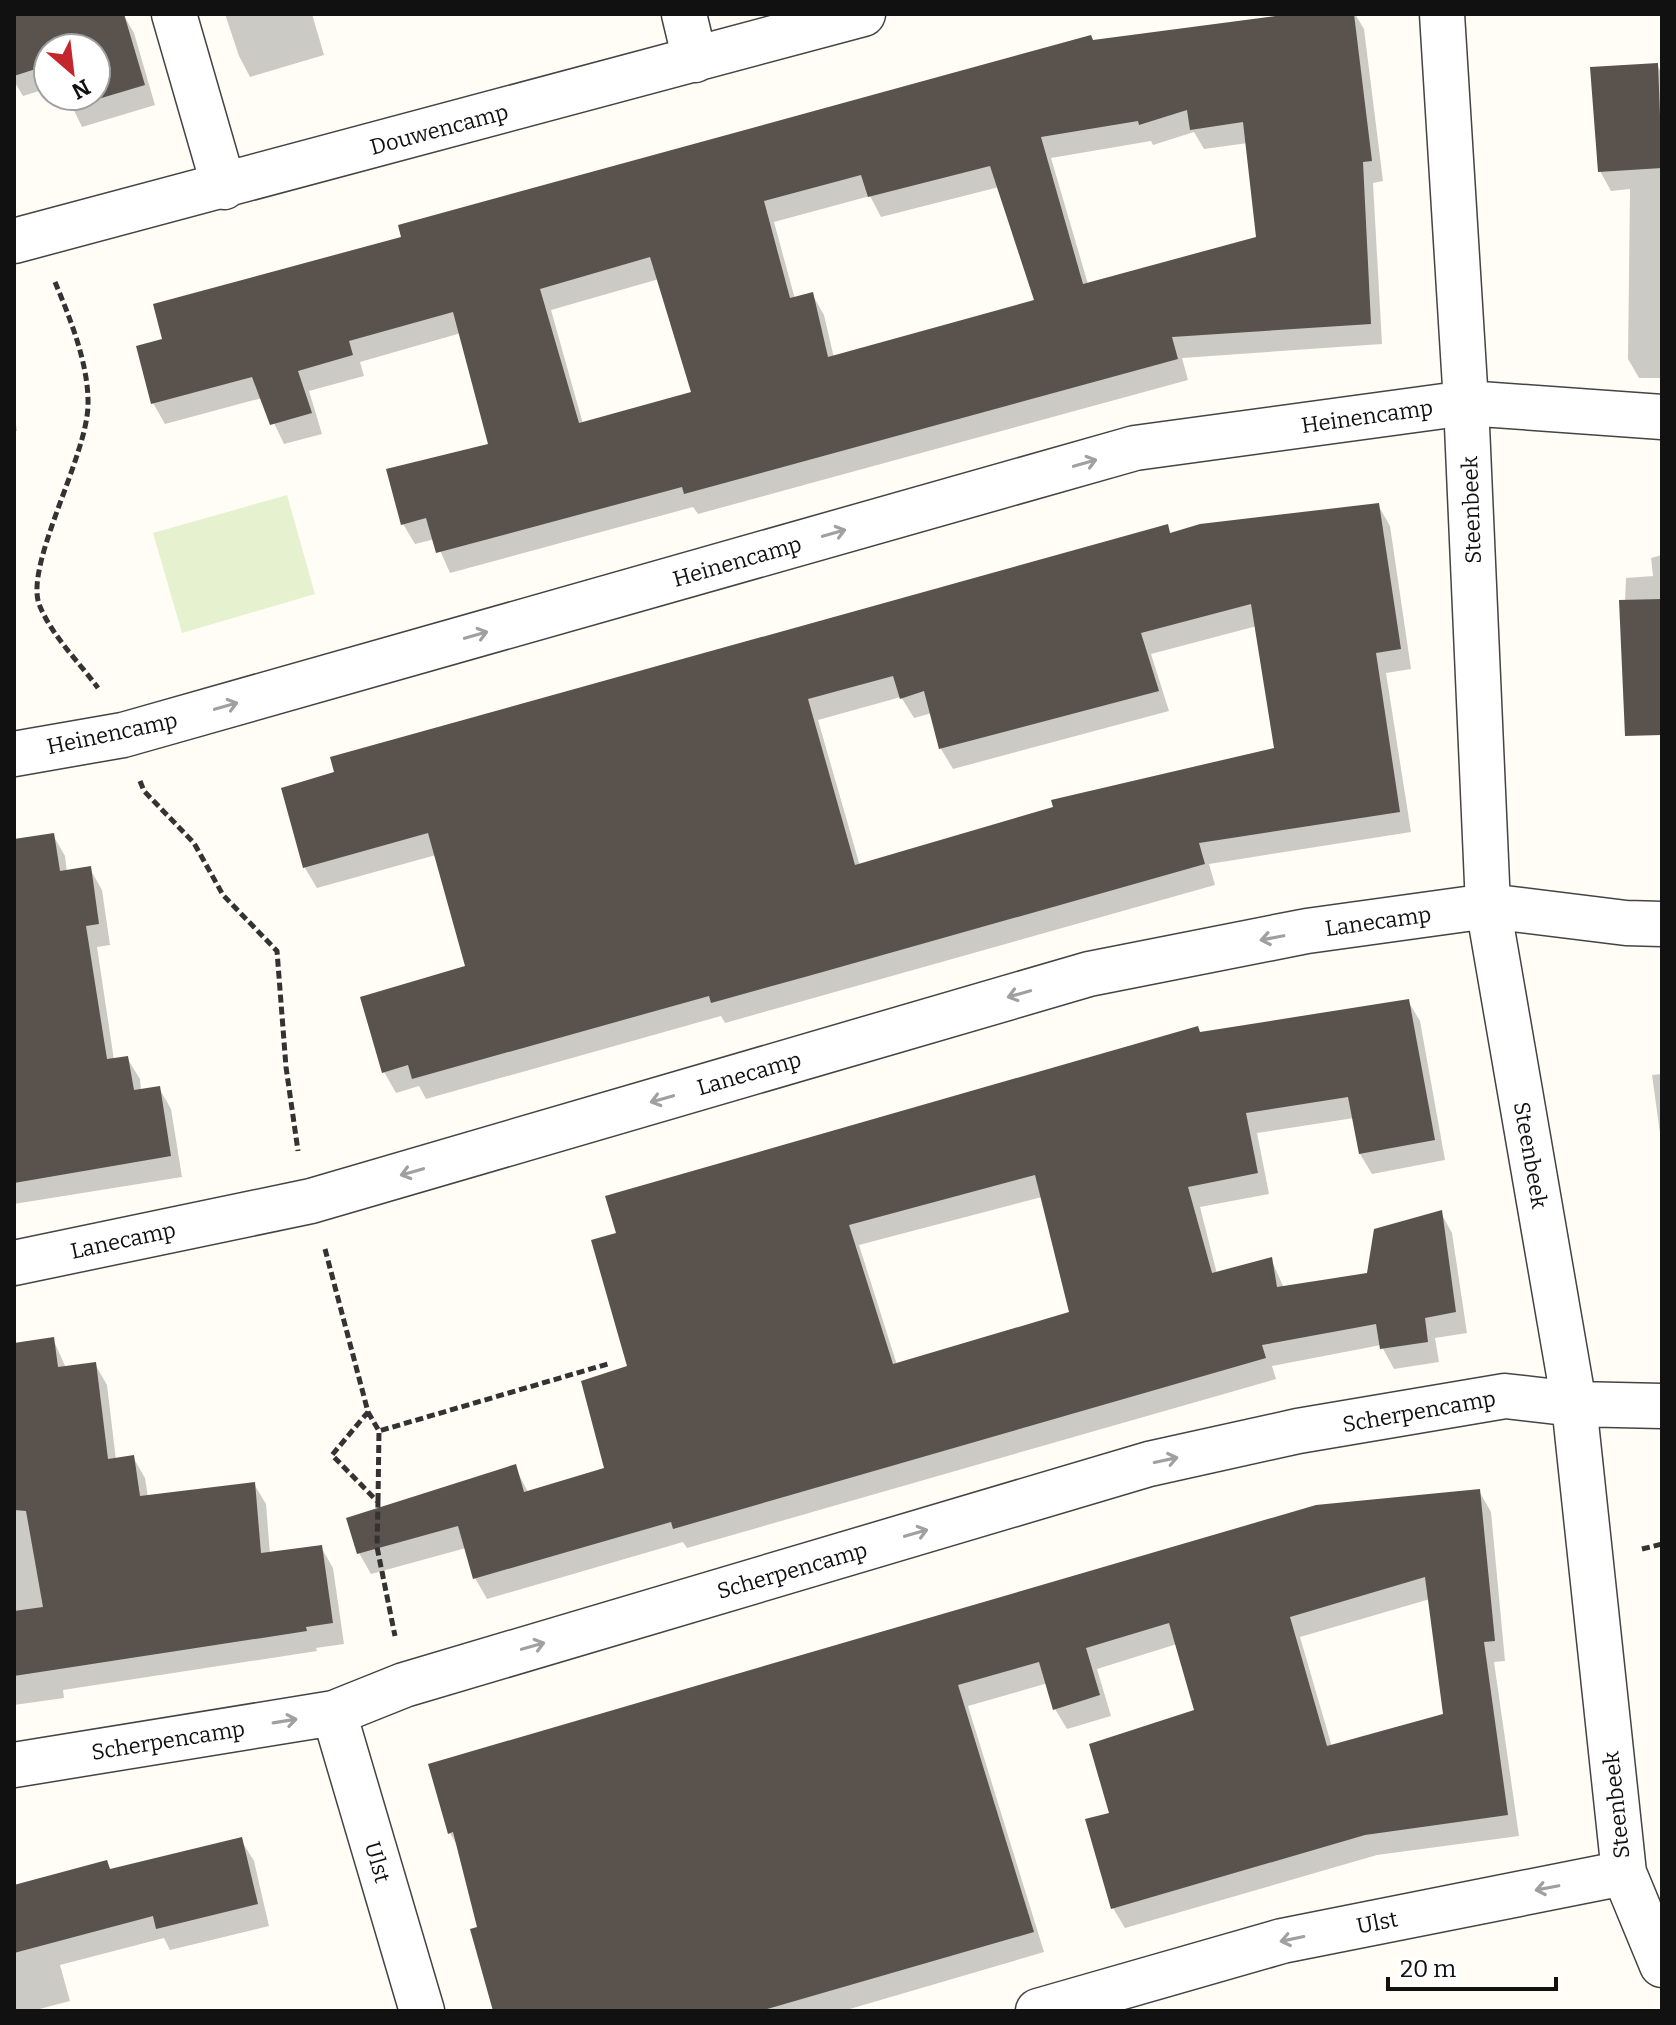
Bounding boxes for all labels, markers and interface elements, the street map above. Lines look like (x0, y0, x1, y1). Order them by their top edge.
north arrow (32, 32, 112, 112)
text: N (67, 73, 95, 105)
street label: Douwencamp (367, 98, 511, 161)
street label: Heinencamp (1300, 394, 1435, 439)
one-way arrow (1071, 454, 1097, 469)
street label: Steenbeek (1456, 455, 1487, 564)
one-way arrow (821, 525, 847, 540)
street label: Heinencamp (670, 530, 805, 593)
one-way arrow (463, 627, 489, 642)
one-way arrow (213, 697, 239, 712)
street label: Heinencamp (44, 706, 180, 760)
street label: Lanecamp (1323, 901, 1433, 942)
one-way arrow (1260, 931, 1285, 946)
one-way arrow (1006, 987, 1032, 1002)
street label: Lanecamp (694, 1046, 804, 1101)
one-way arrow (649, 1092, 675, 1107)
street label: Steenbeek (1508, 1100, 1553, 1211)
one-way arrow (400, 1166, 425, 1180)
street label: Lanecamp (68, 1216, 178, 1265)
street label: Scherpencamp (1340, 1385, 1498, 1438)
one-way arrow (1153, 1452, 1178, 1467)
one-way arrow (903, 1525, 929, 1540)
street label: Scherpencamp (714, 1536, 870, 1605)
one-way arrow (519, 1638, 545, 1653)
one-way arrow (271, 1713, 297, 1728)
street label: Scherpencamp (89, 1715, 247, 1766)
street label: Steenbeek (1597, 1749, 1636, 1860)
street label: Ulst (359, 1839, 396, 1886)
one-way arrow (1535, 1882, 1560, 1897)
street label: Ulst (1354, 1905, 1400, 1940)
one-way arrow (1280, 1932, 1306, 1947)
scale bar (1388, 1941, 1556, 1991)
text: 20 m (1400, 1955, 1456, 1983)

